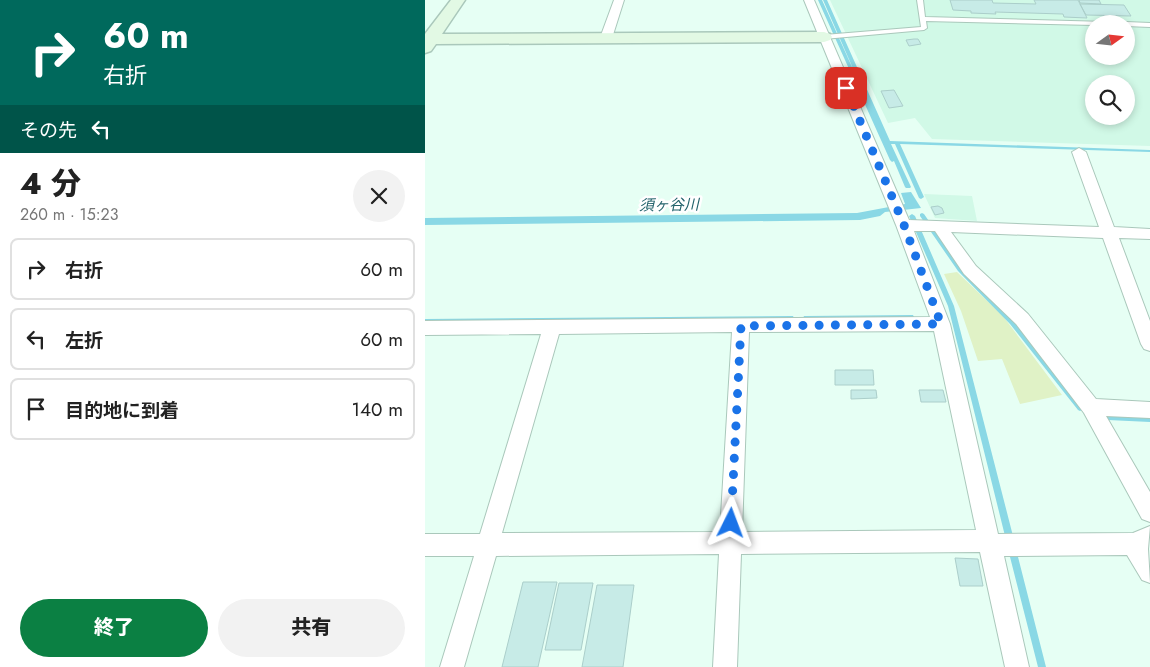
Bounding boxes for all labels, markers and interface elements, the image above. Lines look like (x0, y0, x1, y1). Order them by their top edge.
text: 60 m (103, 11, 189, 61)
north arrow (1085, 15, 1135, 65)
map controls (1085, 15, 1135, 125)
icon: right (20, 20, 85, 85)
text: 右折 (103, 59, 147, 91)
pin (825, 67, 867, 109)
icon: arrive (832, 74, 860, 102)
button: search (1085, 75, 1135, 125)
icon: left (87, 115, 115, 143)
text: その先 (20, 117, 77, 144)
text: 4 分 (20, 162, 81, 205)
button: close (353, 170, 405, 222)
water label: 須ヶ谷川 (639, 193, 701, 217)
text: 260 m · 15:23 (20, 203, 118, 226)
icon: right (22, 255, 50, 283)
text: 60 m (360, 256, 403, 283)
text: 右折 (65, 257, 103, 284)
icon: left (22, 325, 50, 353)
text: 60 m (360, 326, 403, 353)
text: 左折 (65, 327, 103, 354)
icon: arrive (22, 395, 50, 423)
text: 140 m (351, 396, 403, 423)
text: 目的地に到着 (65, 397, 179, 424)
position arrow (704, 496, 756, 548)
button: 終了 (20, 599, 208, 657)
button: 共有 (218, 599, 405, 657)

